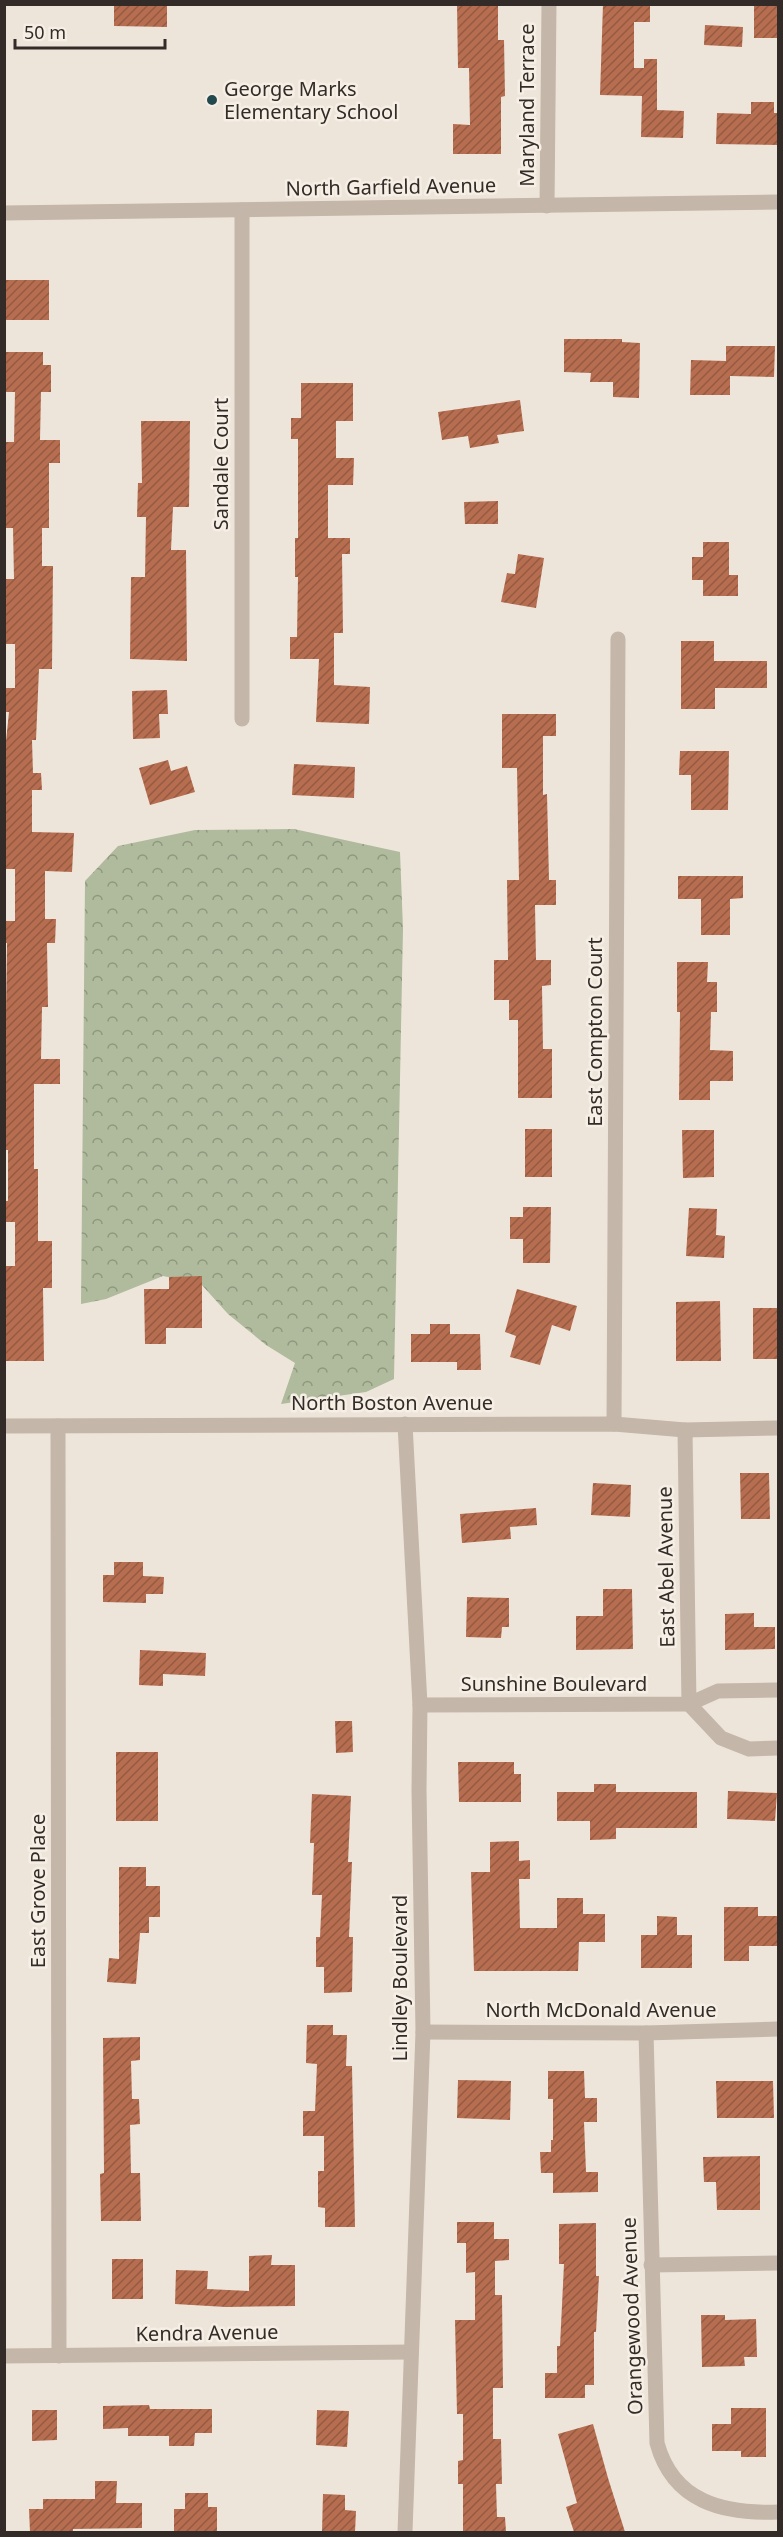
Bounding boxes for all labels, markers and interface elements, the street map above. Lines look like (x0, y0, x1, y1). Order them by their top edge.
scale bar (15, 12, 165, 50)
text: 50 m (24, 20, 66, 44)
street label: Maryland Terrace (513, 23, 540, 187)
place label: George Marks Elementary School (224, 75, 398, 125)
marker: George Marks Elementary School (205, 93, 219, 107)
street label: North Garfield Avenue (285, 171, 497, 202)
street label: Sandale Court (207, 398, 234, 530)
street label: East Compton Court (581, 937, 608, 1127)
street label: North Boston Avenue (291, 1389, 493, 1416)
street label: East Abel Avenue (651, 1486, 680, 1648)
street label: Sunshine Boulevard (461, 1670, 647, 1697)
street label: East Grove Place (24, 1814, 51, 1968)
street label: Lindley Boulevard (386, 1895, 413, 2061)
street label: North McDonald Avenue (485, 1996, 717, 2023)
street label: Orangewood Avenue (615, 2217, 648, 2415)
street label: Kendra Avenue (135, 2318, 279, 2347)

